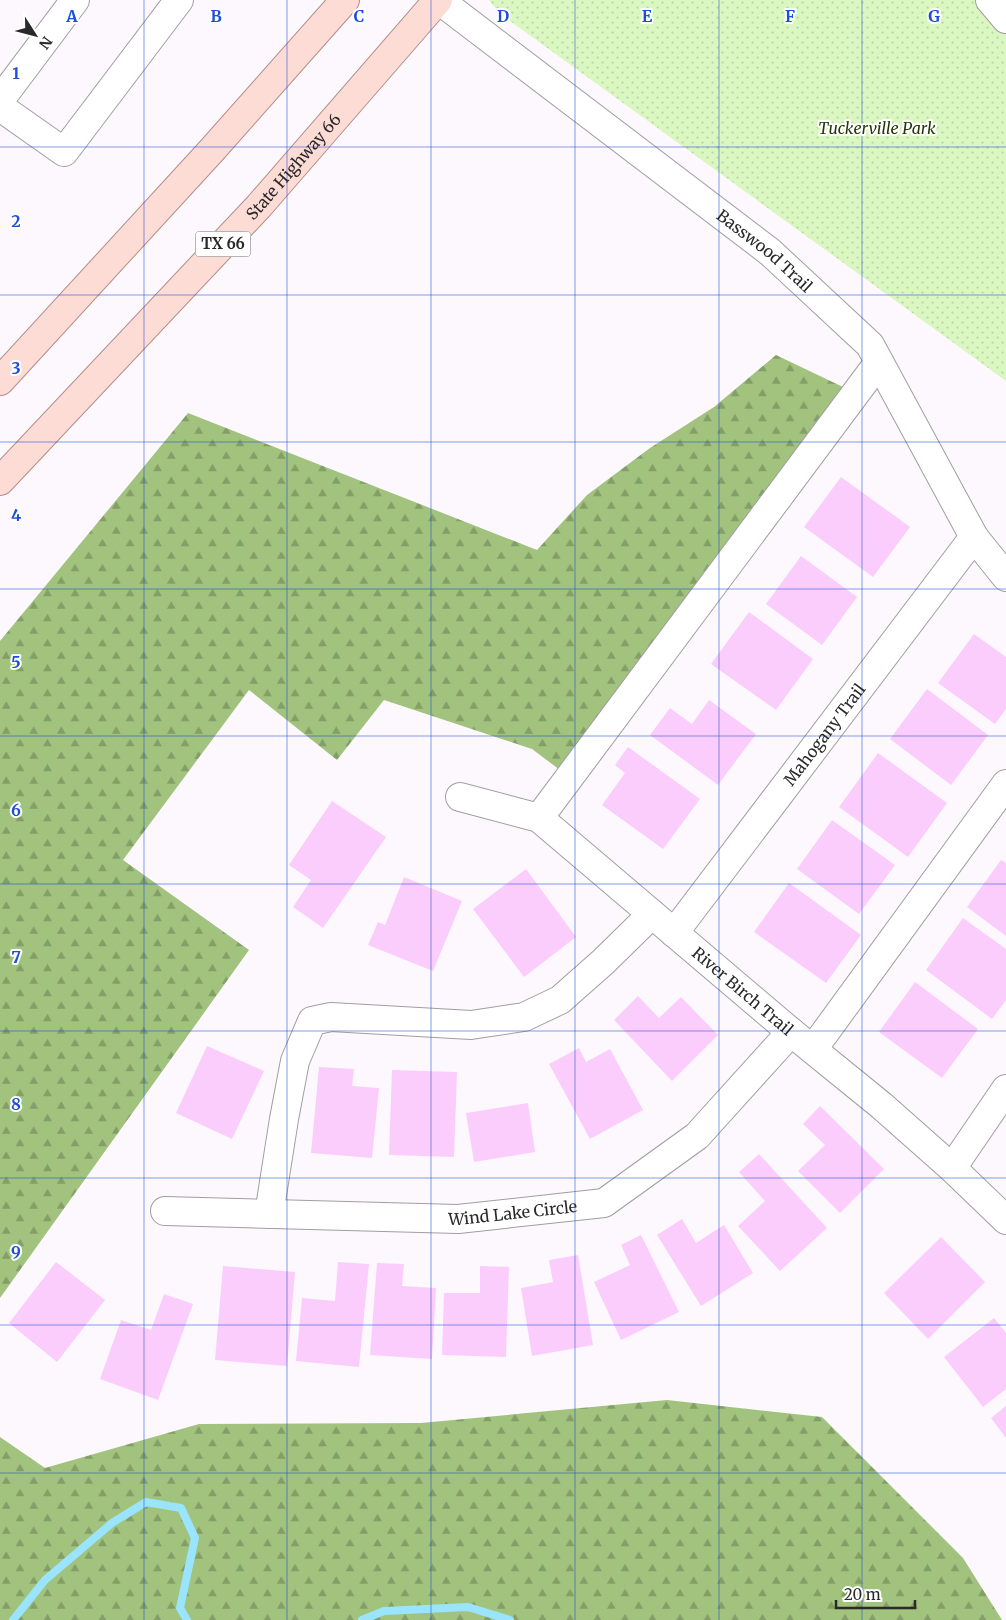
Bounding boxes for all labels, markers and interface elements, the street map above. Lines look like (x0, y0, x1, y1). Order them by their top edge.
text: A (65, 6, 78, 26)
text: B (210, 6, 222, 26)
text: C (354, 6, 364, 26)
text: D (497, 6, 509, 26)
text: E (642, 6, 653, 26)
text: F (785, 6, 795, 26)
text: G (928, 6, 940, 26)
north arrow (10, 10, 60, 60)
text: N (35, 33, 56, 52)
text: 1 (12, 63, 20, 83)
street label: State Highway 66 (242, 109, 345, 224)
park label: Tuckerville Park (818, 118, 936, 138)
street label: Basswood Trail (713, 205, 817, 296)
text: 2 (11, 211, 21, 231)
road number: TX 66 (196, 232, 250, 256)
text: 3 (11, 358, 21, 378)
text: 4 (11, 505, 21, 525)
text: 5 (11, 652, 21, 672)
street label: Mahogany Trail (779, 679, 869, 790)
text: 6 (11, 800, 21, 820)
street label: River Birch Trail (688, 943, 797, 1039)
text: 7 (11, 947, 21, 967)
text: 8 (11, 1094, 21, 1114)
street label: Wind Lake Circle (447, 1196, 578, 1229)
text: 9 (11, 1242, 21, 1262)
scale bar (836, 1578, 915, 1610)
text: 20 m (844, 1585, 881, 1604)

